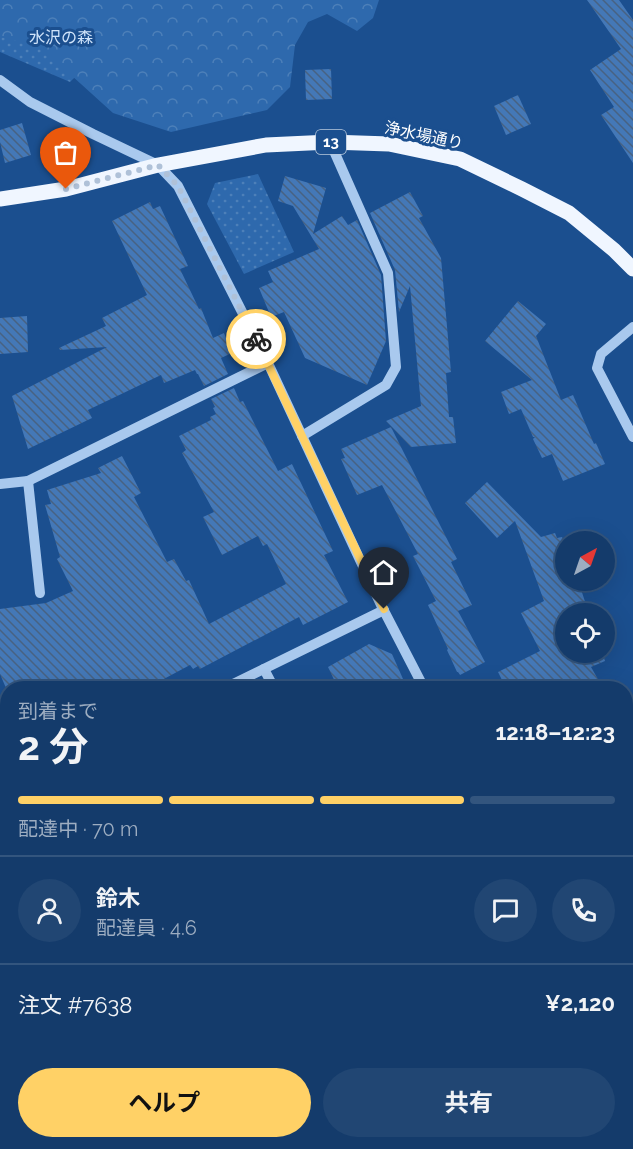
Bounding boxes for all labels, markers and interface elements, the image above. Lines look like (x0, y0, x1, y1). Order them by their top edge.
park label: 水沢の森 (29, 28, 93, 47)
street label: 浄水場通り (383, 118, 465, 153)
pin (40, 127, 91, 189)
road number: 13 (316, 130, 346, 154)
icon: bag (49, 136, 82, 169)
courier (226, 309, 286, 369)
icon: bike (240, 323, 273, 356)
north arrow (555, 531, 615, 591)
map controls (555, 531, 615, 663)
pin (358, 547, 409, 609)
icon: home (367, 556, 400, 589)
button: locate (555, 603, 615, 663)
text: 到着まで (18, 699, 98, 723)
text: 12:18–12:23 (495, 719, 615, 745)
text: 2 分 (18, 723, 88, 769)
text: 配達中 · 70 m (18, 817, 138, 841)
button: person (18, 879, 81, 942)
button: chat (474, 879, 537, 942)
button: phone (552, 879, 615, 942)
text: 鈴木 (96, 885, 140, 911)
text: 配達員 · 4.6 (96, 916, 197, 940)
text: ¥2,120 (545, 990, 615, 1016)
text: 注文 #7638 (18, 992, 132, 1018)
button: ヘルプ (18, 1068, 311, 1137)
button: 共有 (323, 1068, 615, 1137)

